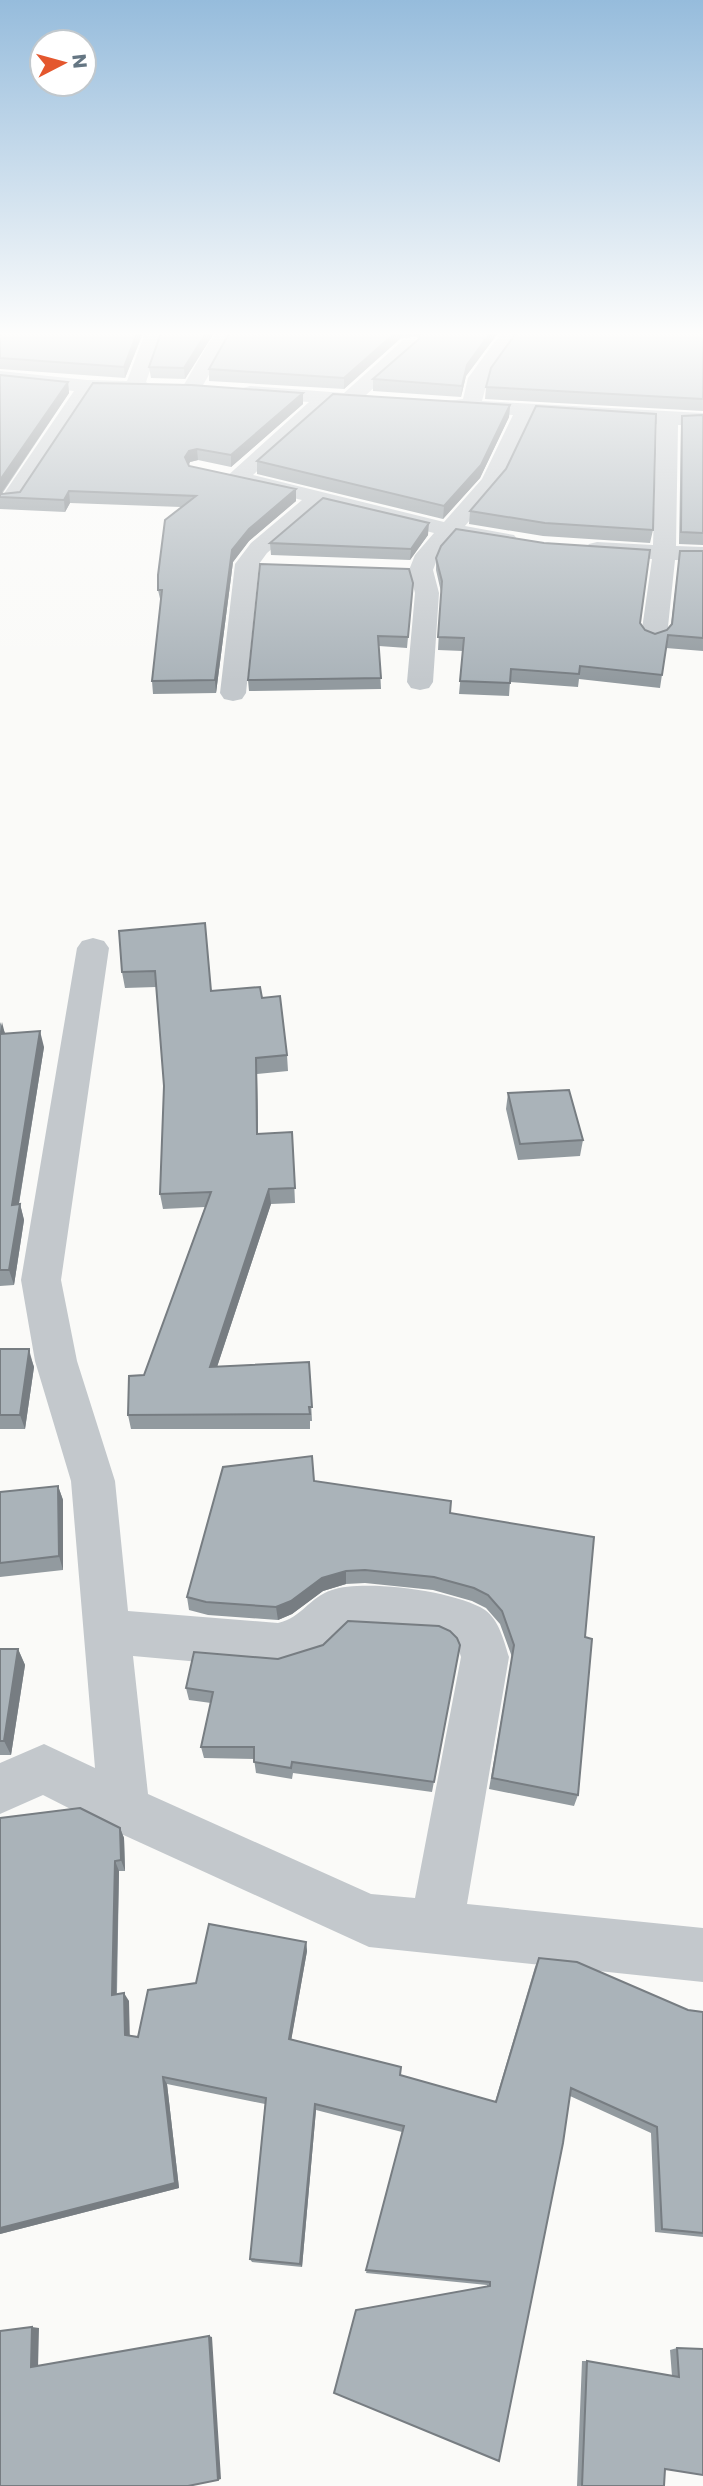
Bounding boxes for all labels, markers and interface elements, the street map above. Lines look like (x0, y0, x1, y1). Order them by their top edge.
north arrow (28, 28, 98, 98)
text: N (65, 53, 94, 70)

